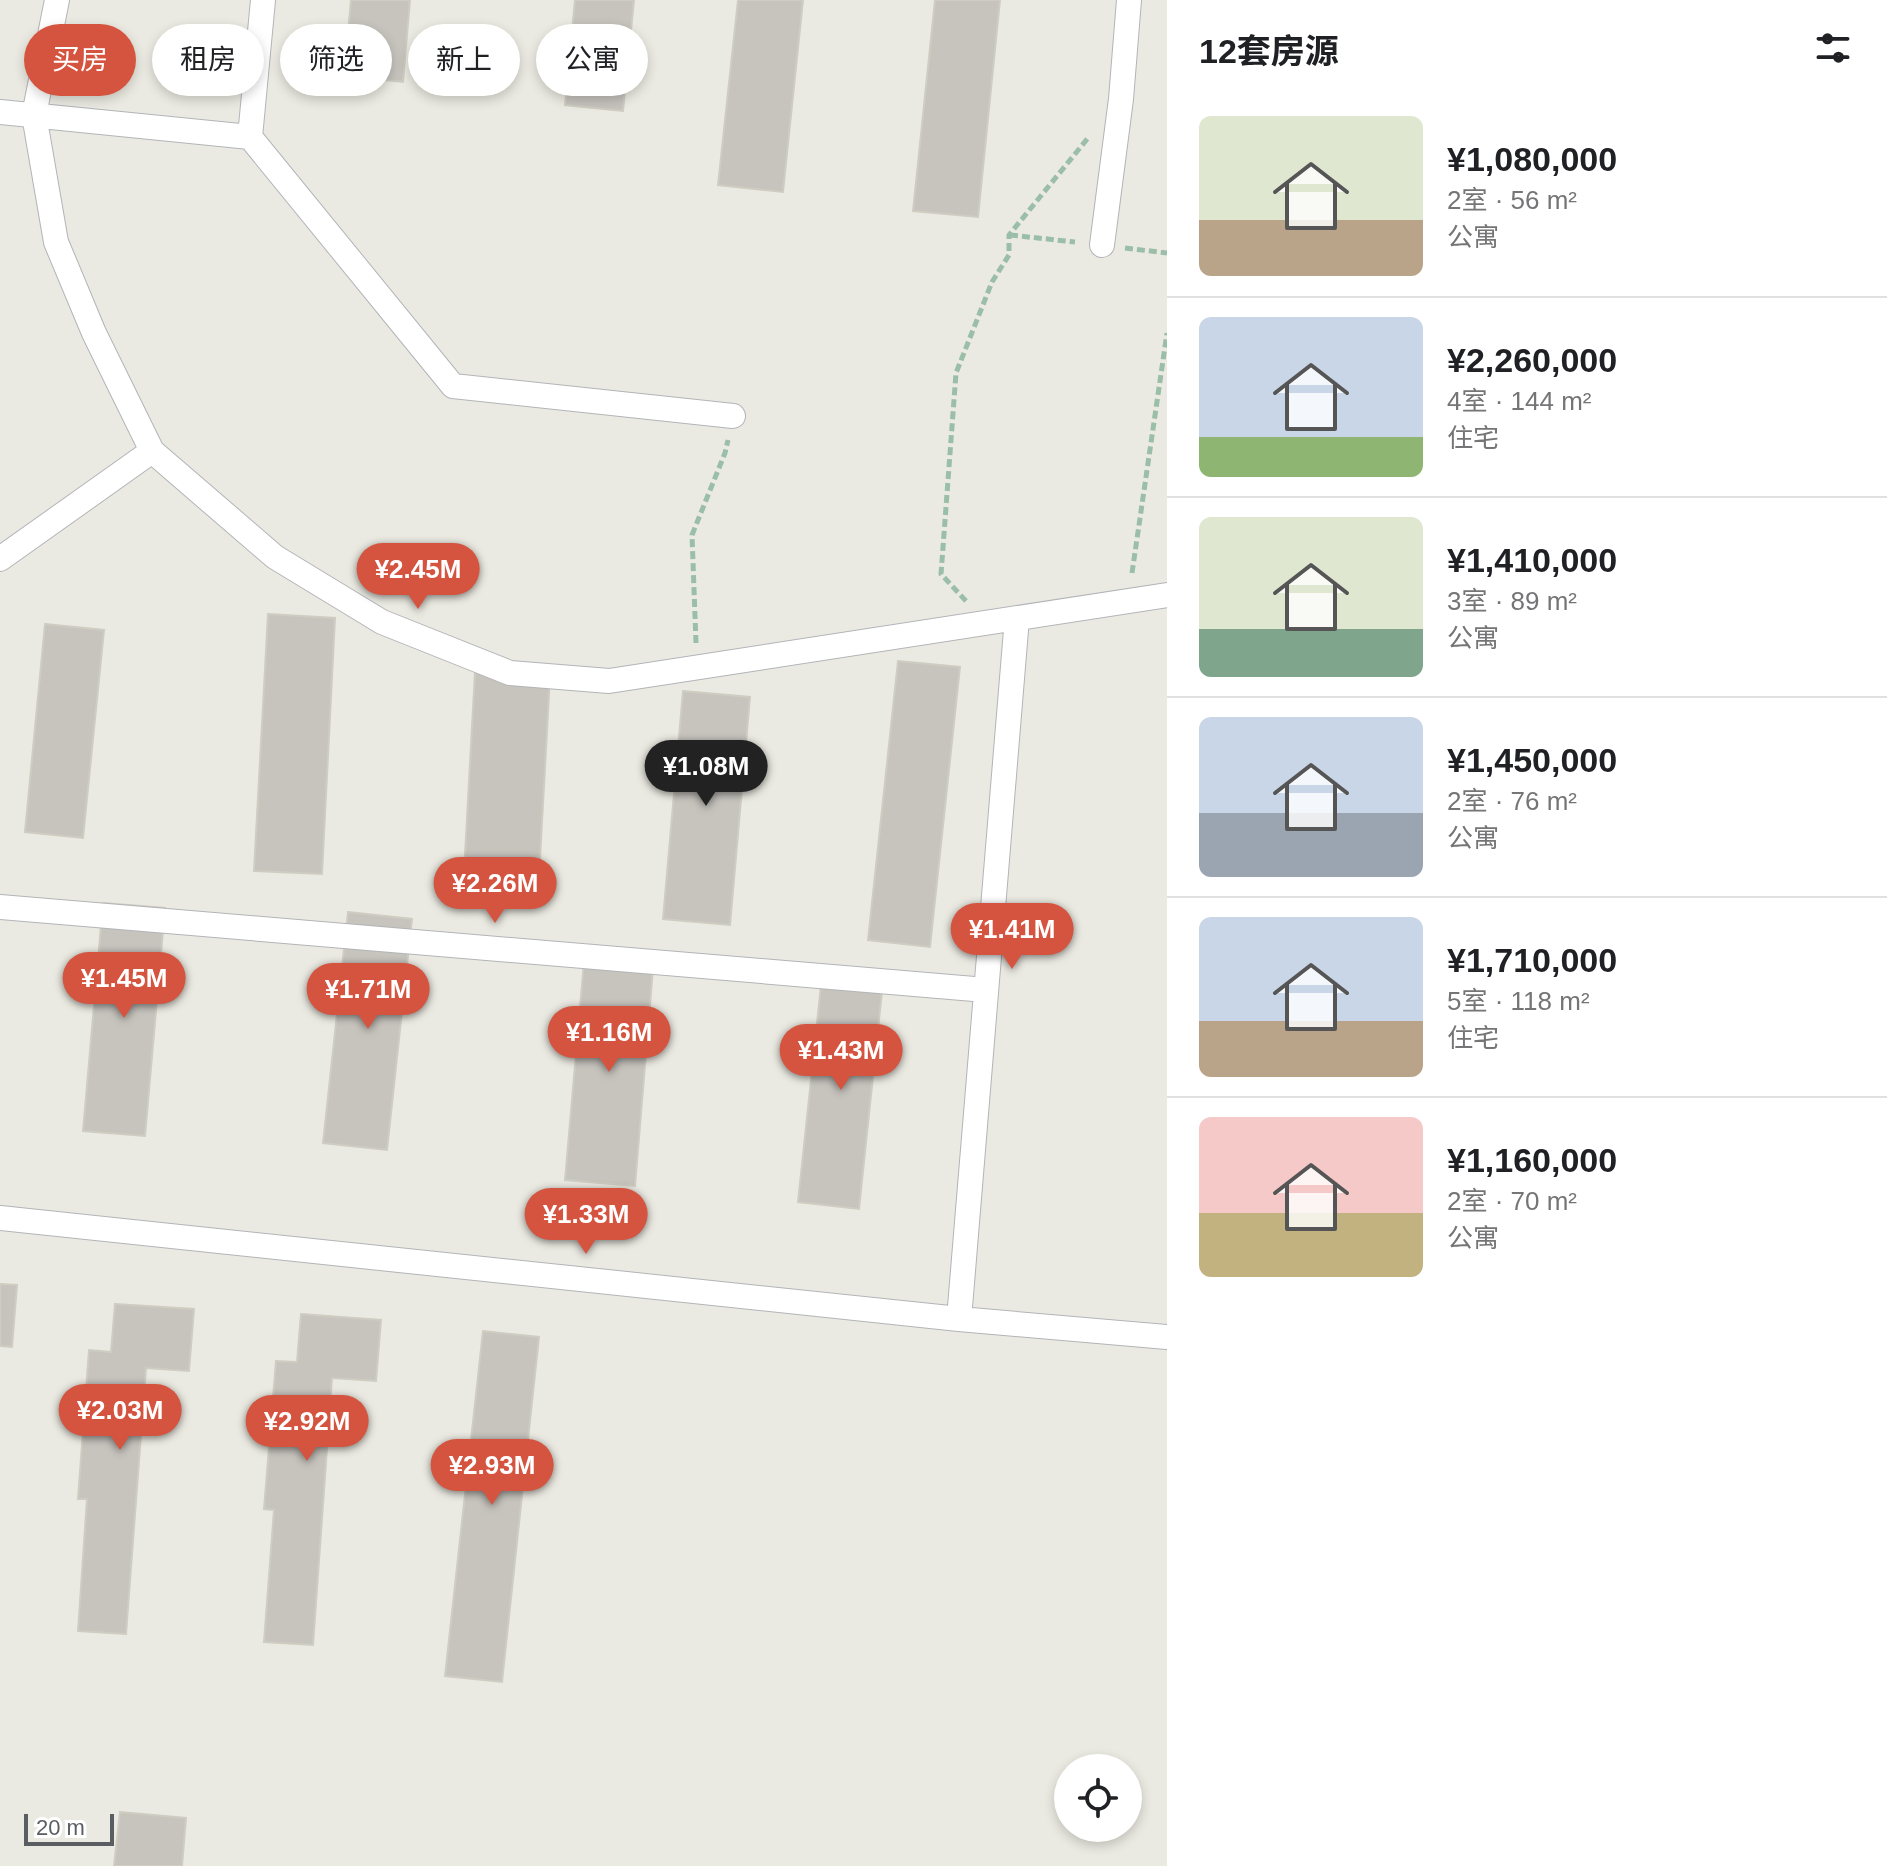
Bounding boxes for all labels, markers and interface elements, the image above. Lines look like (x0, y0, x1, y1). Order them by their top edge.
chip: 买房 (24, 24, 136, 96)
chip: 租房 (152, 24, 264, 96)
chip: 筛选 (280, 24, 392, 96)
chip: 新上 (408, 24, 520, 96)
chip: 公寓 (536, 24, 648, 96)
icon: filters (1811, 26, 1855, 70)
text: 12套房源 (1199, 32, 1339, 70)
text: ¥1,080,000 (1447, 140, 1617, 178)
icon: home (1263, 148, 1359, 244)
text: 2室 · 56 m² (1447, 185, 1577, 215)
text: 公寓 (1447, 222, 1499, 252)
text: ¥2,260,000 (1447, 341, 1617, 379)
icon: home (1263, 349, 1359, 445)
text: 4室 · 144 m² (1447, 386, 1592, 416)
text: 住宅 (1447, 423, 1499, 453)
text: ¥1,410,000 (1447, 541, 1617, 579)
pin: ¥2.45M (353, 543, 483, 611)
icon: home (1263, 549, 1359, 645)
text: ¥2.45M (375, 554, 461, 584)
text: 3室 · 89 m² (1447, 586, 1577, 616)
text: 公寓 (1447, 623, 1499, 653)
pin: ¥1.08M (641, 740, 771, 808)
text: ¥1,450,000 (1447, 741, 1617, 779)
icon: home (1263, 749, 1359, 845)
text: ¥1.08M (663, 751, 749, 781)
text: 2室 · 76 m² (1447, 786, 1577, 816)
text: 公寓 (1447, 823, 1499, 853)
pin: ¥2.26M (430, 857, 560, 925)
text: ¥2.26M (452, 868, 538, 898)
pin: ¥1.41M (947, 903, 1077, 971)
text: ¥1.41M (969, 914, 1055, 944)
text: ¥1,710,000 (1447, 941, 1617, 979)
icon: home (1263, 949, 1359, 1045)
pin: ¥1.45M (59, 952, 189, 1020)
text: ¥1.45M (81, 963, 167, 993)
pin: ¥1.71M (303, 963, 433, 1031)
text: ¥1.71M (325, 974, 411, 1004)
text: 5室 · 118 m² (1447, 986, 1590, 1016)
pin: ¥1.16M (544, 1006, 674, 1074)
text: ¥1.16M (566, 1017, 652, 1047)
text: 住宅 (1447, 1023, 1499, 1053)
pin: ¥1.43M (776, 1024, 906, 1092)
text: ¥1.43M (798, 1035, 884, 1065)
text: ¥1,160,000 (1447, 1141, 1617, 1179)
icon: home (1263, 1149, 1359, 1245)
text: 2室 · 70 m² (1447, 1186, 1577, 1216)
pin: ¥1.33M (521, 1188, 651, 1256)
text: ¥1.33M (543, 1199, 629, 1229)
text: 公寓 (1447, 1223, 1499, 1253)
pin: ¥2.03M (55, 1384, 185, 1452)
text: ¥2.03M (77, 1395, 163, 1425)
pin: ¥2.92M (242, 1395, 372, 1463)
text: ¥2.92M (264, 1406, 350, 1436)
pin: ¥2.93M (427, 1439, 557, 1507)
text: ¥2.93M (449, 1450, 535, 1480)
map controls (1054, 1754, 1142, 1842)
button: locate (1054, 1754, 1142, 1842)
scale bar (24, 1810, 114, 1846)
text: 20 m (36, 1815, 85, 1840)

